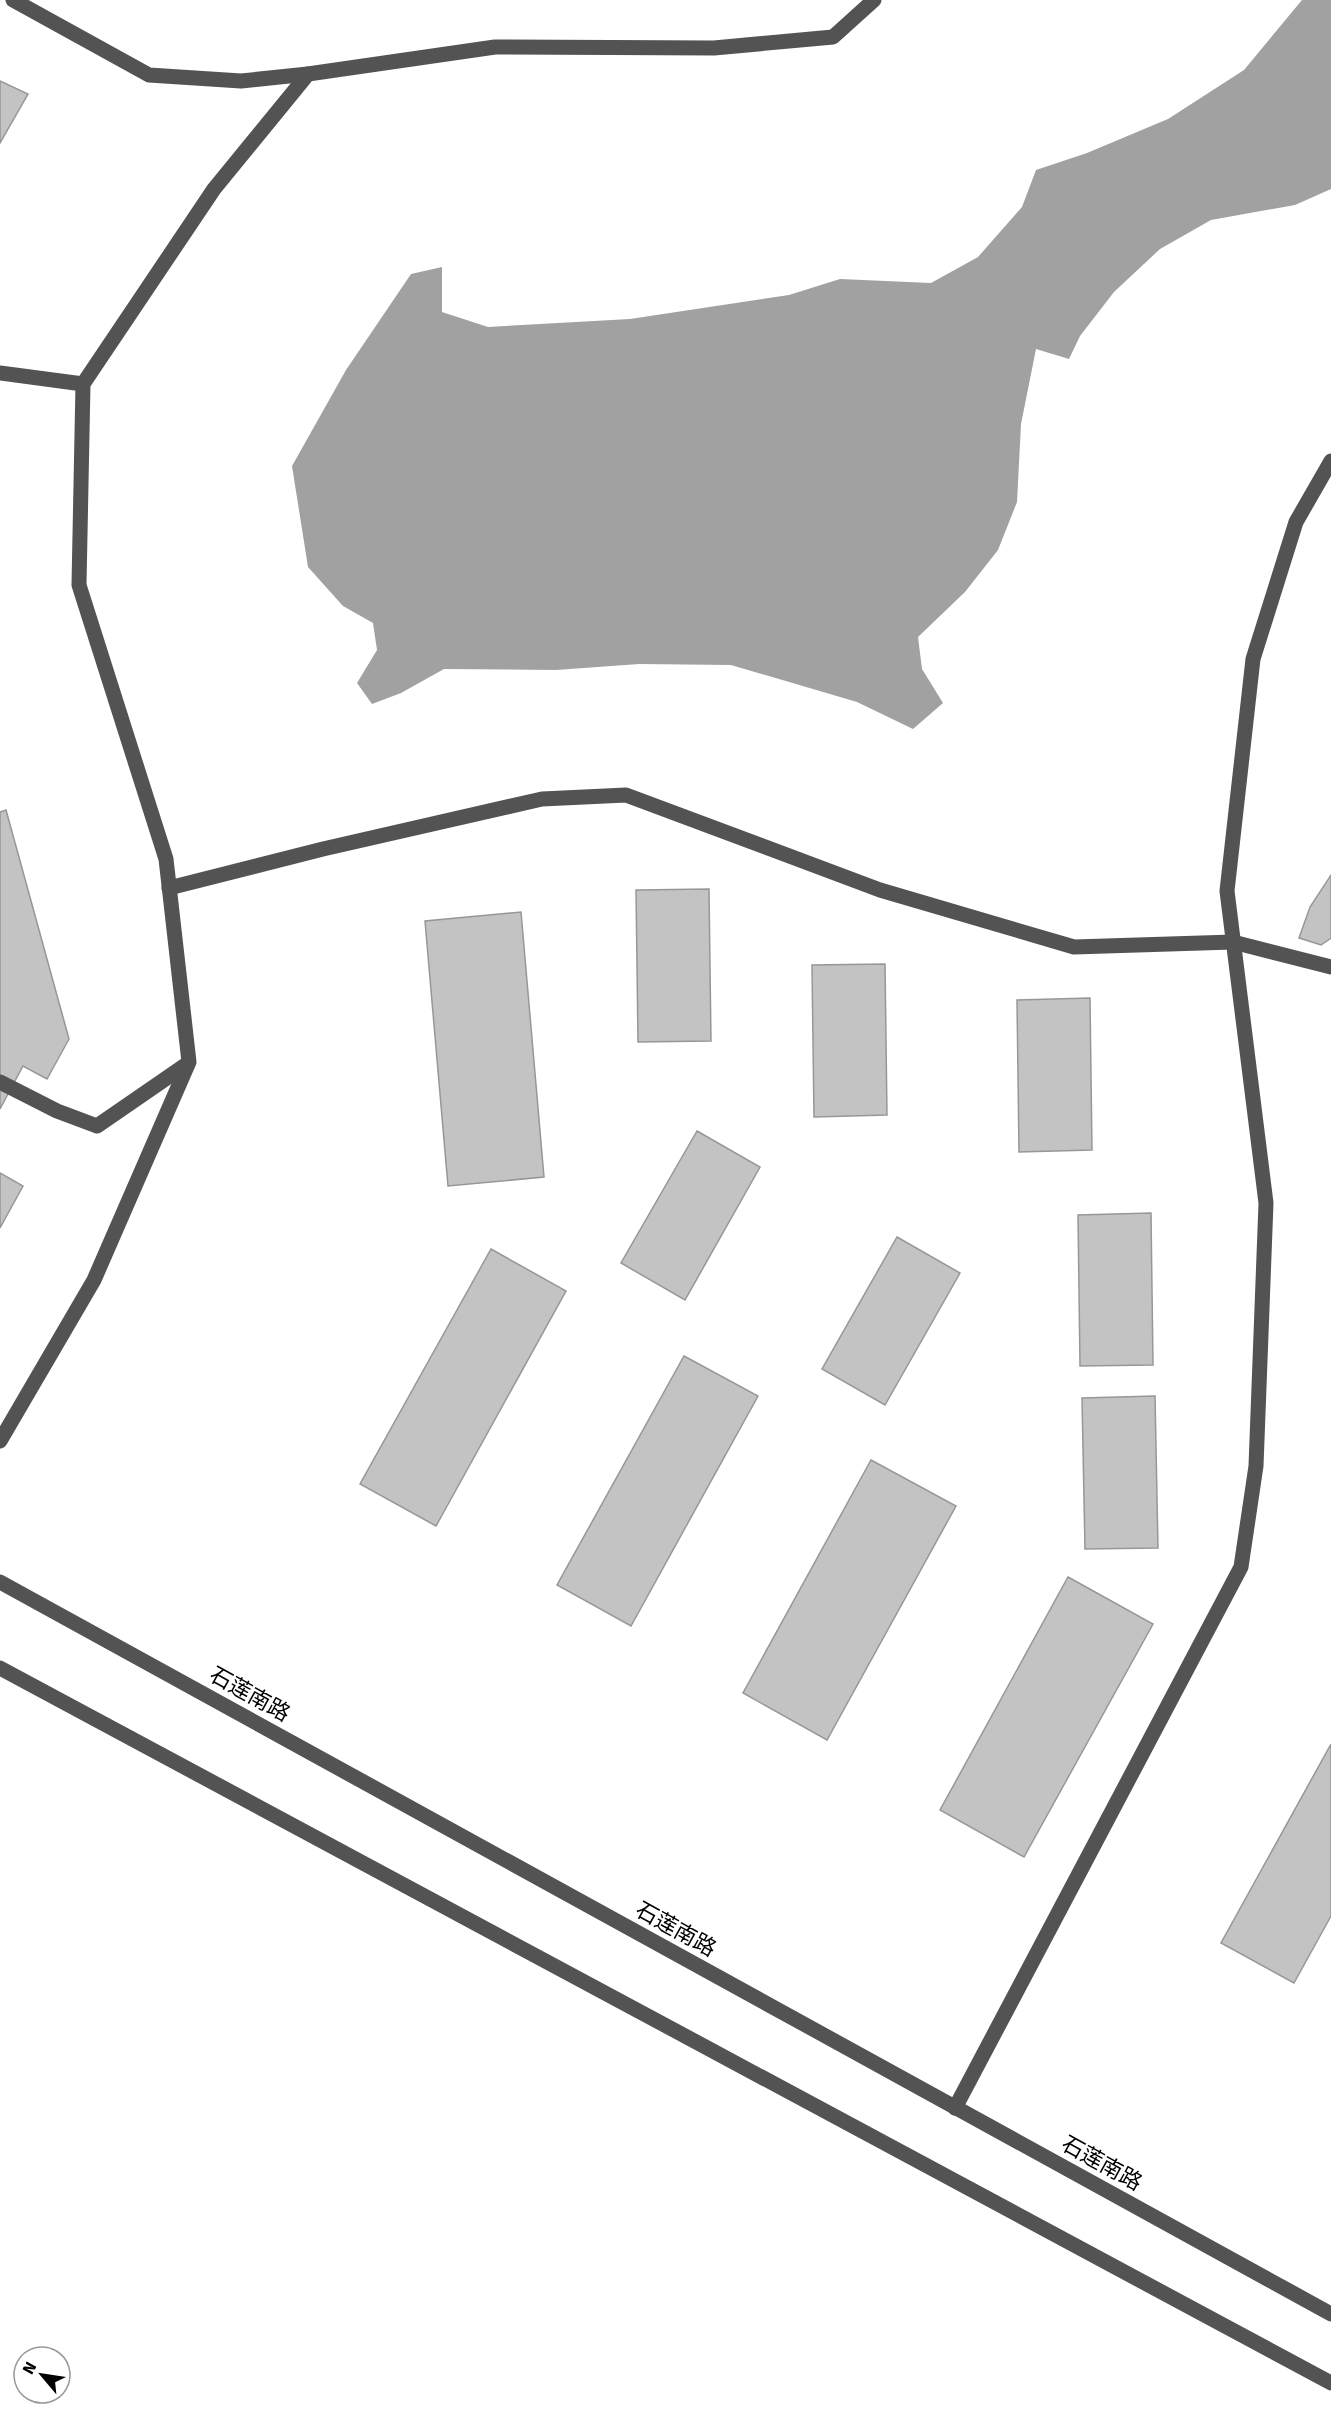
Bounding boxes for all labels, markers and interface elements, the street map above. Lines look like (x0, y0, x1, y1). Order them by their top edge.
street label: 石莲南路 (205, 1661, 295, 1727)
street label: 石莲南路 (631, 1896, 721, 1962)
street label: 石莲南路 (1057, 2130, 1147, 2196)
north arrow (12, 2345, 72, 2405)
text: N (18, 2358, 41, 2378)

